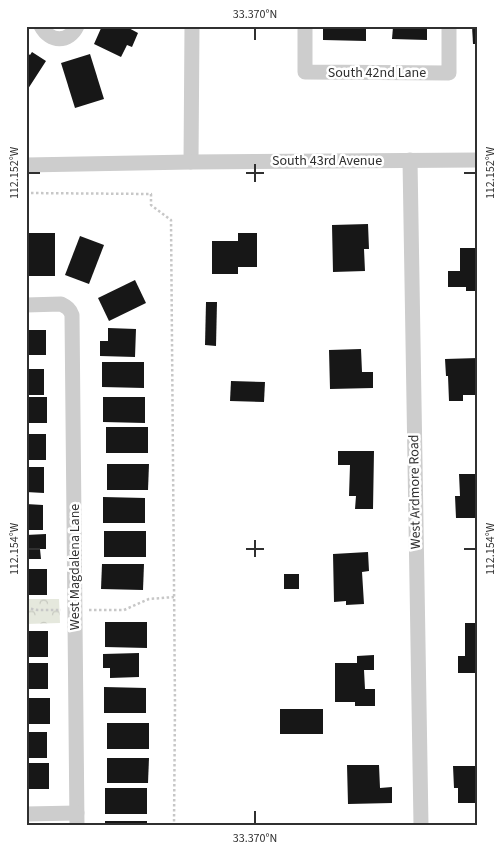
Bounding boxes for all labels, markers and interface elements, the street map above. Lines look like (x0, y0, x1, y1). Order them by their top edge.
text: 33.370°N (233, 6, 277, 23)
street label: South 42nd Lane (328, 63, 426, 83)
text: 112.152°W (6, 146, 23, 199)
text: 112.152°W (482, 146, 499, 199)
street label: South 43rd Avenue (272, 151, 382, 171)
street label: West Ardmore Road (404, 434, 426, 550)
street label: West Magdalena Lane (65, 504, 85, 630)
text: 112.154°W (6, 522, 23, 575)
text: 112.154°W (482, 522, 499, 575)
text: 33.370°N (233, 830, 277, 847)

